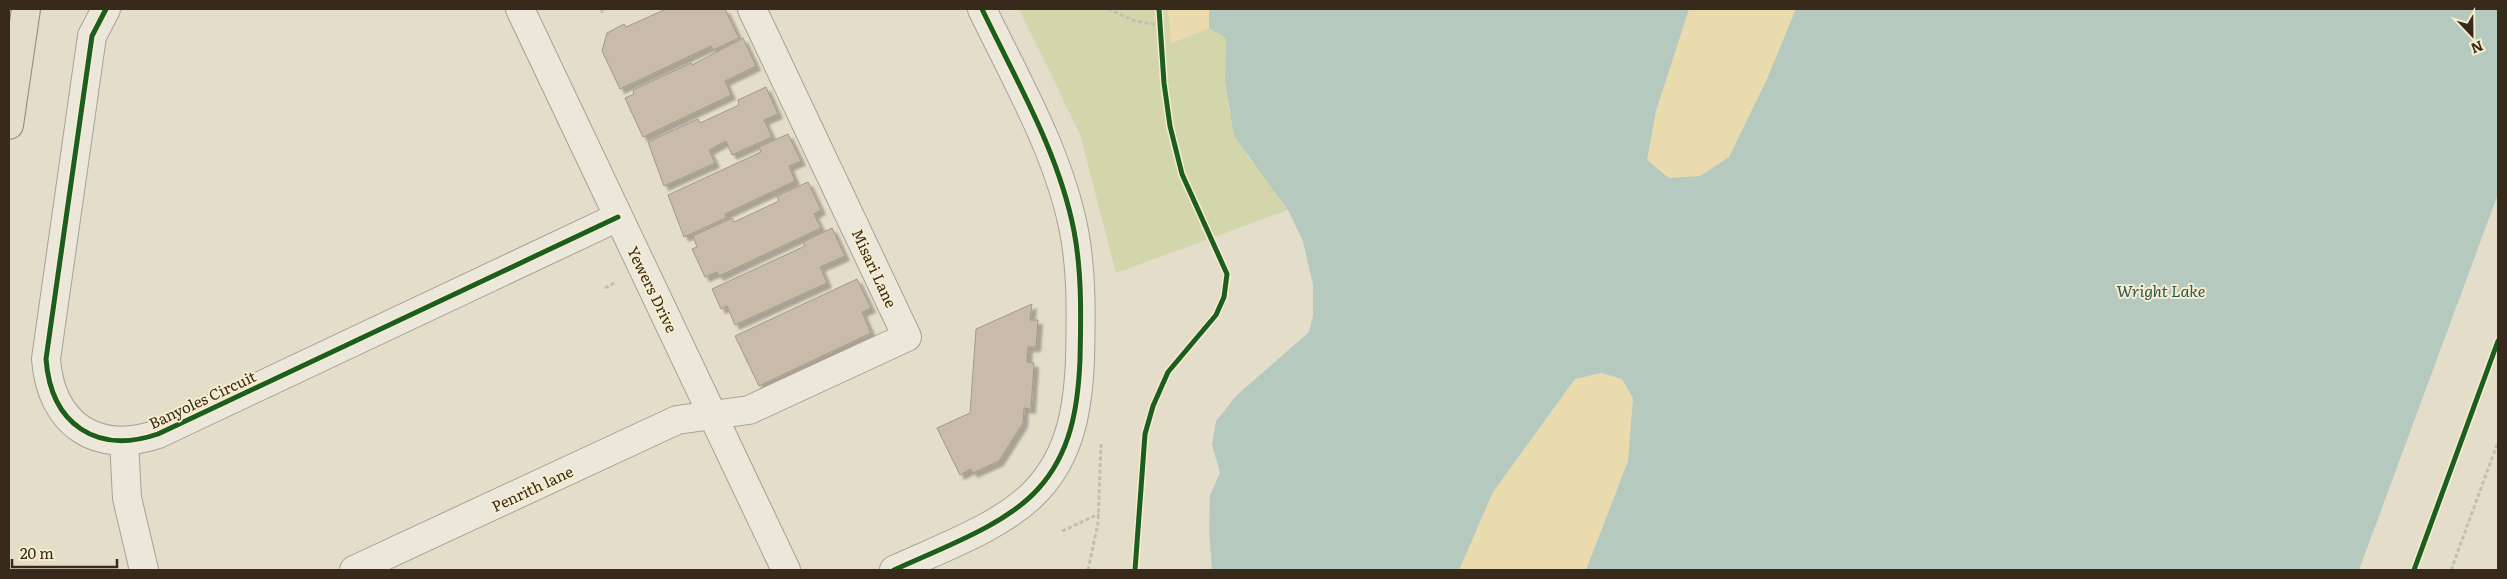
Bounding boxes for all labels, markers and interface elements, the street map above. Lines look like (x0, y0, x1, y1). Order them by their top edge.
north arrow (2447, 10, 2497, 60)
text: N (2468, 37, 2486, 60)
street label: Misari Lane (847, 225, 903, 311)
street label: Yewers Drive (622, 242, 684, 336)
water label: Wright Lake (2117, 278, 2205, 302)
street label: Banyoles Circuit (145, 364, 259, 434)
street label: Penrith lane (487, 459, 577, 517)
scale bar (12, 536, 118, 568)
text: 20 m (20, 541, 54, 564)

